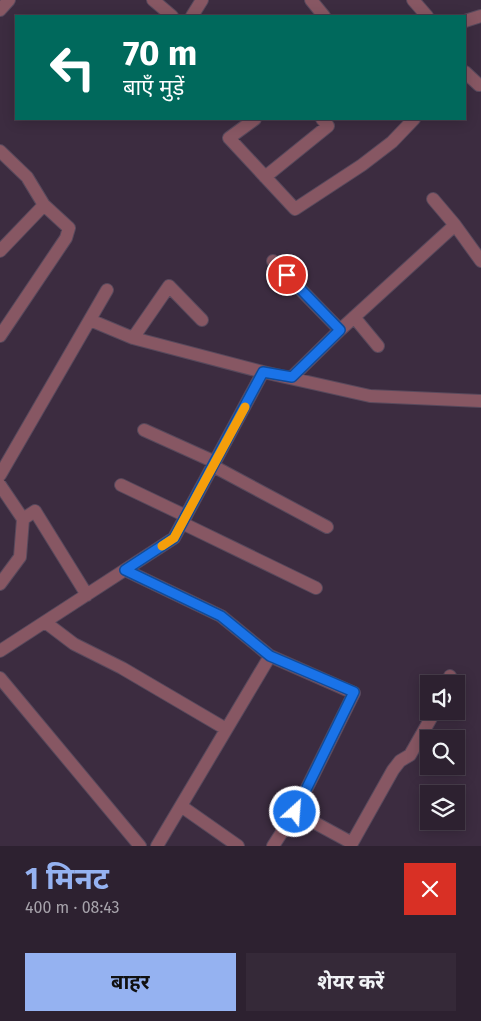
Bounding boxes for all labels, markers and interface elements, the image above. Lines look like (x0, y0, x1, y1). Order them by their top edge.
text: 70 m (123, 32, 197, 74)
icon: left (40, 35, 105, 100)
text: बाएँ मुड़ें (123, 74, 184, 101)
pin (266, 254, 308, 296)
icon: arrive (273, 261, 301, 289)
map controls (420, 675, 465, 830)
button: sound (420, 675, 465, 720)
button: search (420, 730, 465, 775)
position arrow (268, 785, 320, 837)
button: layers (420, 785, 465, 830)
text: 1 मिनट (25, 861, 109, 897)
button: close (404, 863, 456, 915)
text: 400 m · 08:43 (25, 898, 119, 917)
button: बाहर (25, 953, 236, 1011)
button: शेयर करें (246, 953, 456, 1011)

